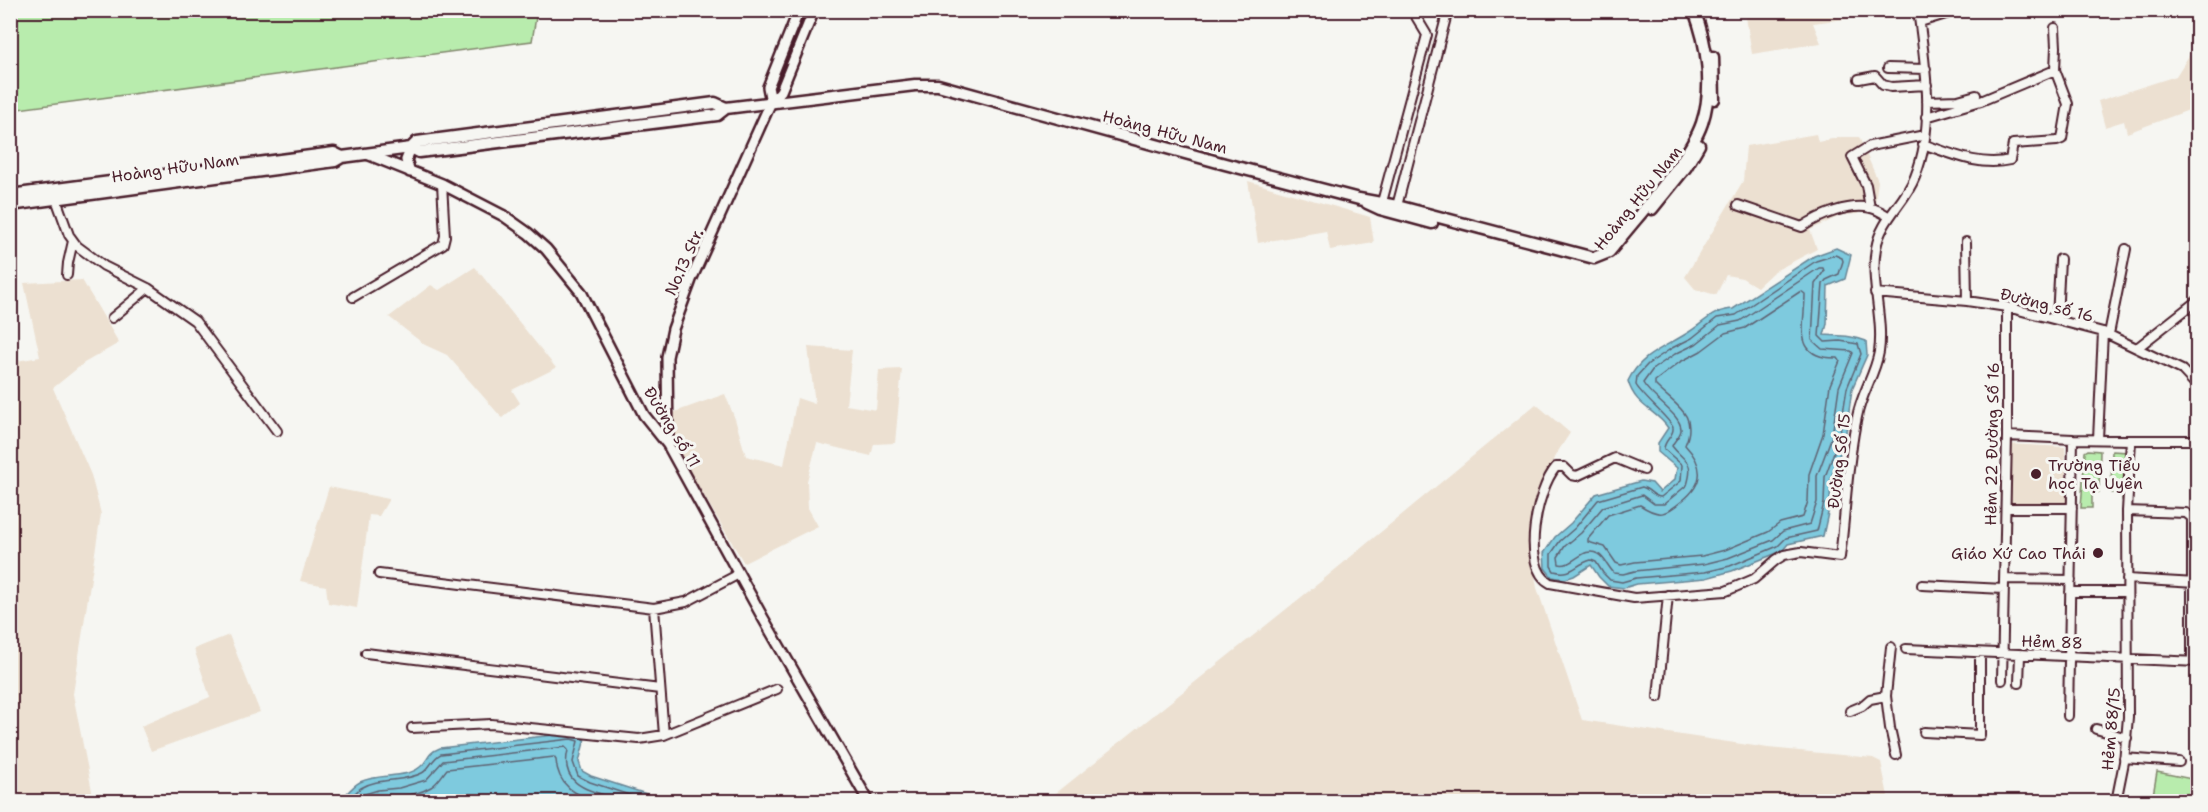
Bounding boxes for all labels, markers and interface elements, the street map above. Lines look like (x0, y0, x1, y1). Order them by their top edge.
street label: Hoàng Hữu Nam (1100, 105, 1230, 159)
street label: Hoàng Hữu Nam (1589, 141, 1687, 255)
street label: Hoàng Hữu Nam (110, 149, 240, 187)
street label: No.13 Str. (660, 225, 708, 299)
street label: Đường số 16 (1998, 283, 2096, 327)
street label: Hẻm 22 Đường Số 16 (1980, 362, 2004, 526)
street label: Đường số 11 (639, 383, 705, 471)
street label: Đường Số 15 (1823, 412, 1855, 510)
place label: Trường Tiểu học Tạ Uyên (2048, 455, 2143, 494)
marker: Trường Tiểu học Tạ Uyên (2029, 467, 2043, 481)
place label: Giáo Xứ Cao Thái (1951, 543, 2086, 564)
marker: Giáo Xứ Cao Thái (2091, 546, 2105, 560)
street label: Hẻm 88 (2021, 630, 2083, 654)
street label: Hẻm 88/15 (2097, 687, 2125, 771)

